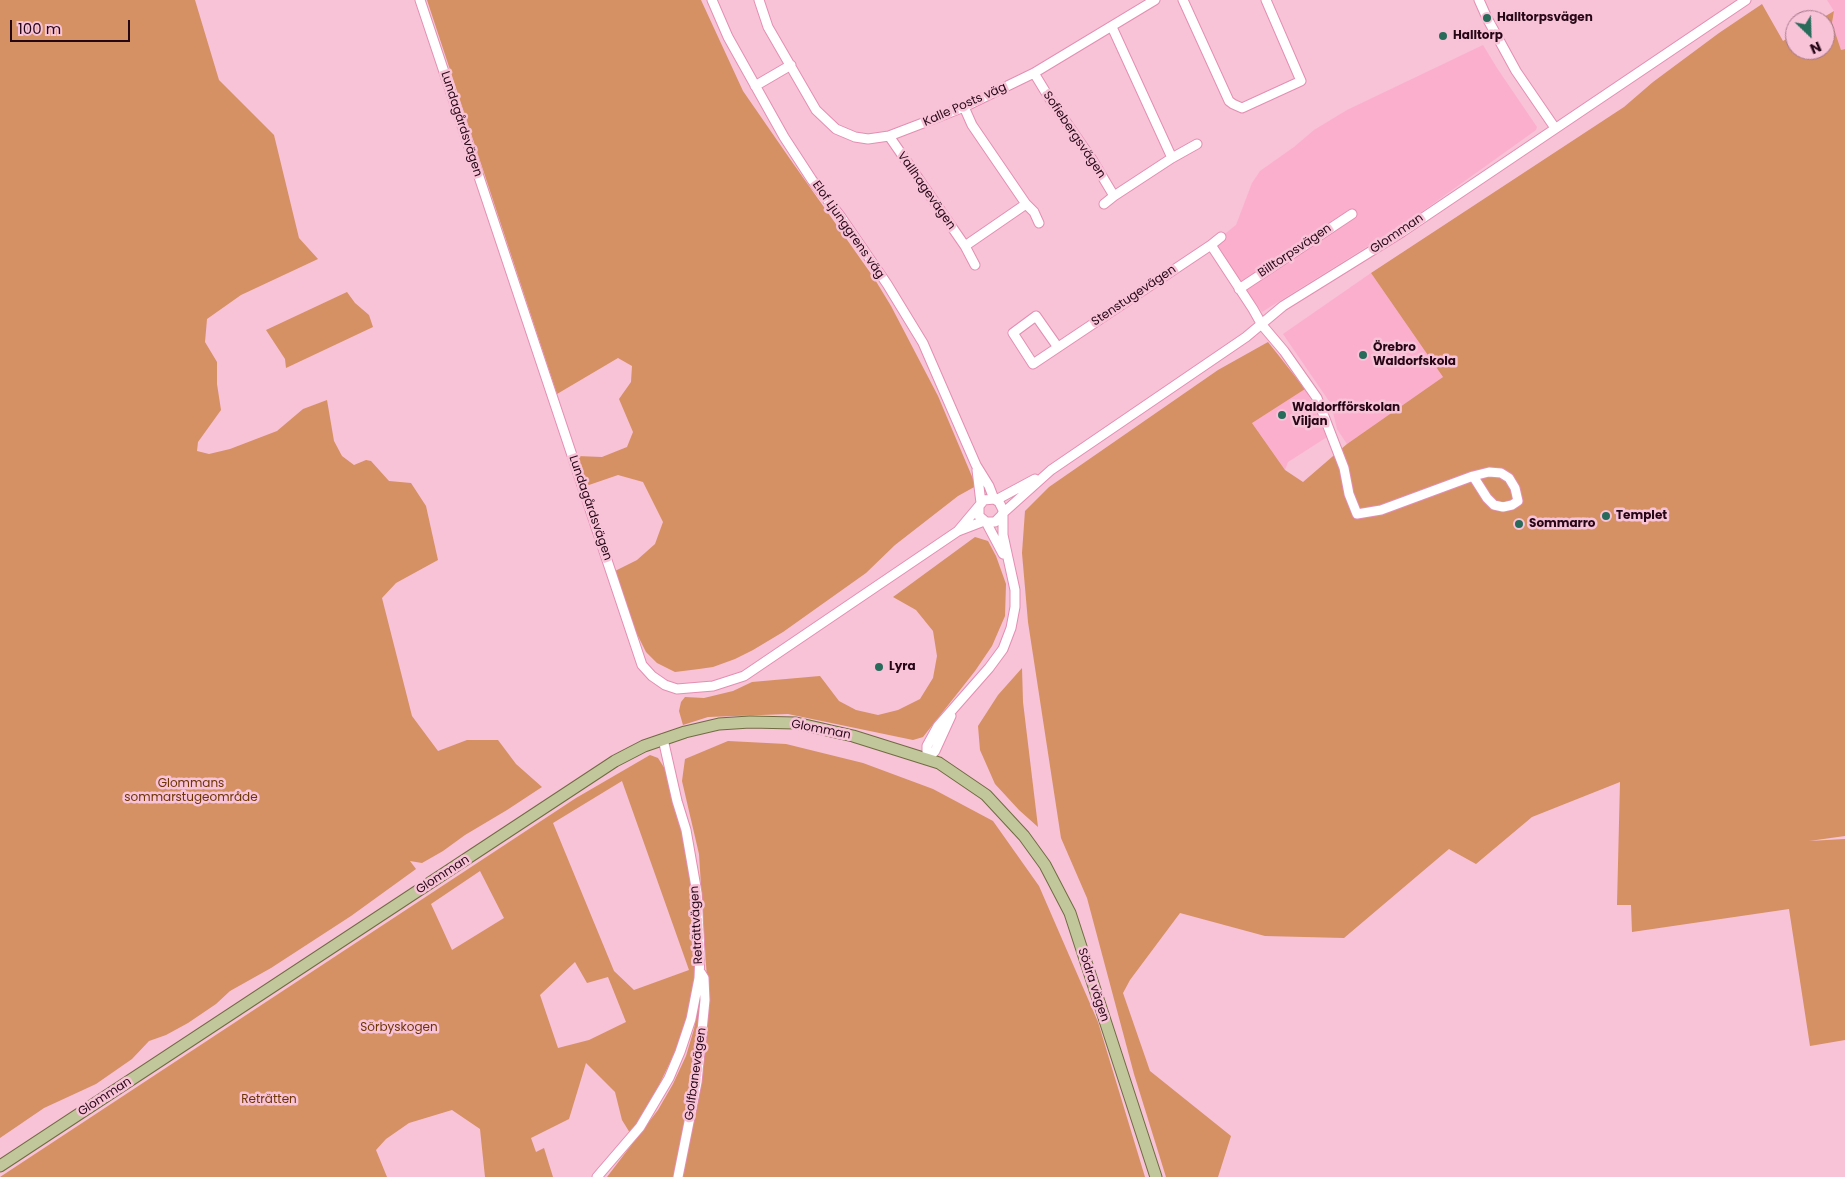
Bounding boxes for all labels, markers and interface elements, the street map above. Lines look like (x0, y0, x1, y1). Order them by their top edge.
scale bar (12, 10, 132, 42)
north arrow (1785, 10, 1835, 60)
place label: Halltorpsvägen (1497, 11, 1593, 25)
marker: Halltorpsvägen (1481, 12, 1493, 24)
text: 100 m (18, 18, 61, 39)
place label: Halltorp (1453, 29, 1503, 43)
marker: Halltorp (1437, 30, 1449, 42)
text: N (1807, 37, 1825, 59)
street label: Lundagårdsvägen (437, 70, 485, 178)
street label: Kalle Posts väg (921, 80, 1009, 130)
street label: Sofiebergsvägen (1040, 89, 1108, 181)
street label: Vallhagevägen (894, 149, 958, 233)
street label: Elof Ljunggrens väg (809, 178, 887, 282)
street label: Glomman (1368, 211, 1426, 257)
street label: Billtorpsvägen (1256, 221, 1334, 281)
street label: Stenstugevägen (1089, 262, 1179, 330)
place label: Örebro Waldorfskola (1373, 341, 1456, 369)
marker: Örebro Waldorfskola (1357, 349, 1369, 361)
place label: Waldorfförskolan Viljan (1292, 401, 1400, 429)
marker: Waldorfförskolan Viljan (1276, 409, 1288, 421)
street label: Lundagårdsvägen (565, 454, 615, 562)
place label: Templet (1616, 509, 1667, 523)
marker: Templet (1600, 510, 1612, 522)
place label: Sommarro (1529, 517, 1596, 531)
marker: Sommarro (1513, 518, 1525, 530)
place label: Lyra (889, 660, 916, 674)
marker: Lyra (873, 661, 885, 673)
street label: Glomman (790, 717, 852, 743)
park label: Glommans sommarstugeområde (124, 777, 258, 805)
street label: Glomman (414, 852, 472, 898)
street label: Reträttvägen (688, 885, 706, 965)
street label: Södra vägen (1074, 946, 1112, 1024)
park label: Sörbyskogen (360, 1021, 438, 1035)
street label: Golfbanevägen (682, 1027, 710, 1121)
street label: Glomman (76, 1074, 134, 1120)
park label: Reträtten (241, 1093, 297, 1107)

